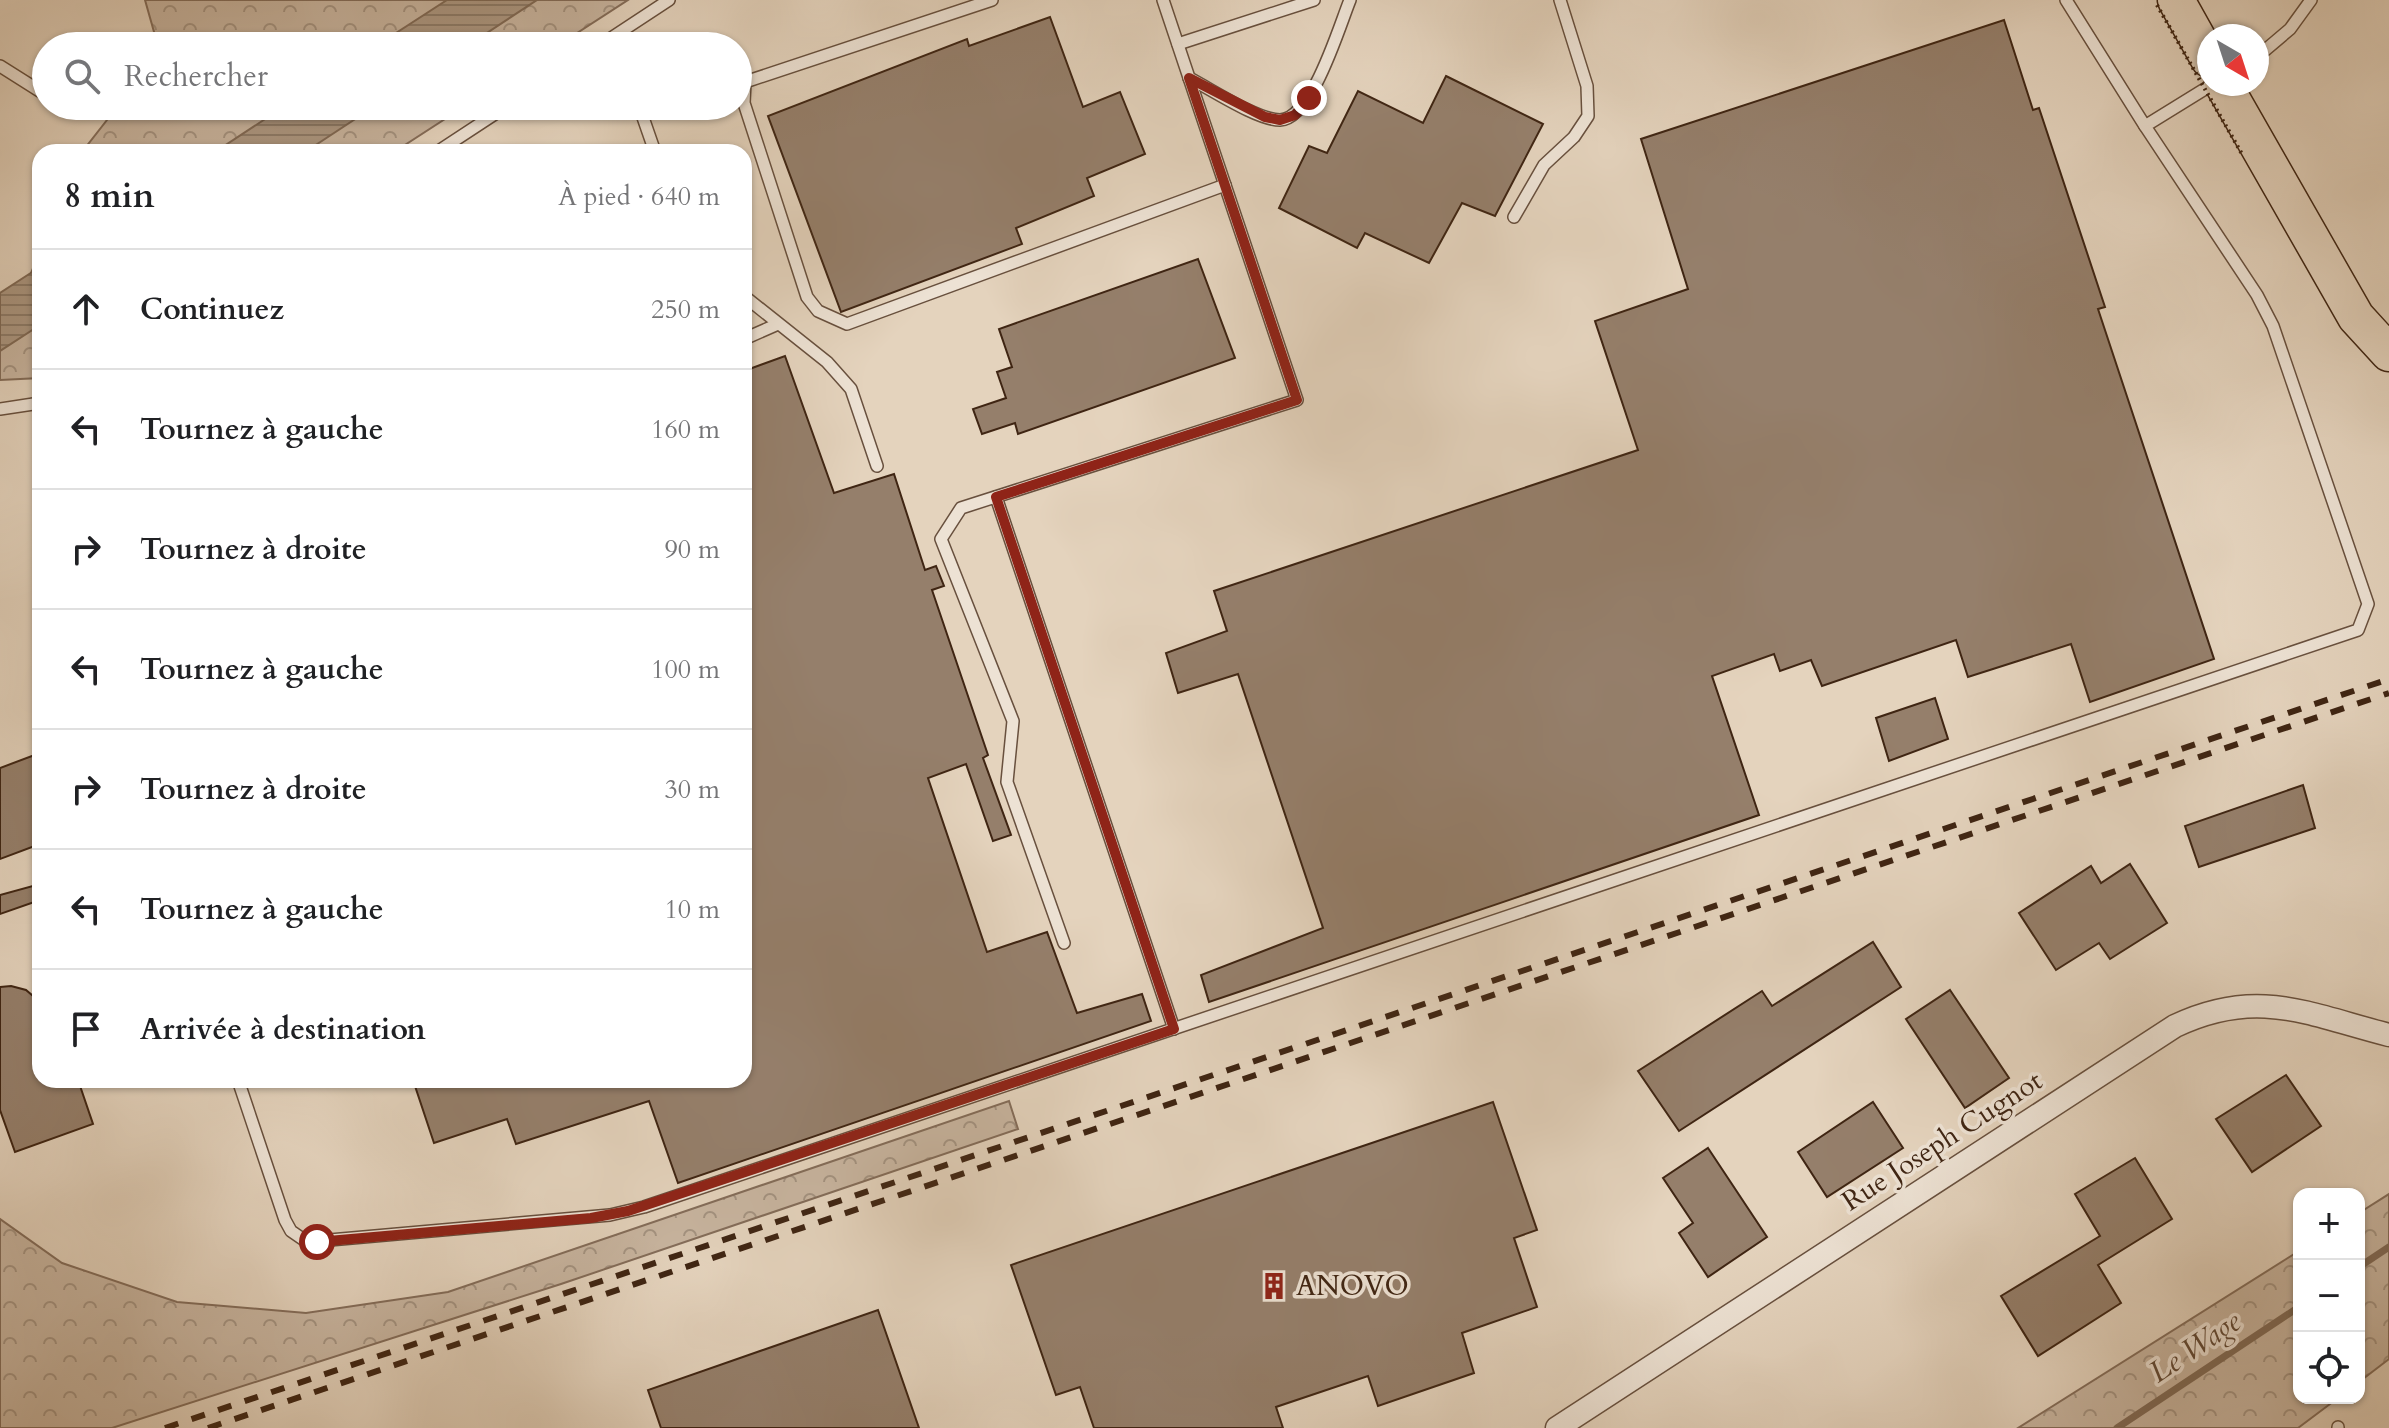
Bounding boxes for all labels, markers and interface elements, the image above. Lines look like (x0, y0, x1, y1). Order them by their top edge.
north arrow (2197, 24, 2269, 96)
search box (32, 32, 752, 120)
icon: search (60, 54, 104, 98)
text: Rechercher (124, 56, 268, 97)
route end (1291, 80, 1327, 116)
text: 8 min (64, 173, 155, 219)
text: À pied · 640 m (558, 179, 720, 214)
icon: ahead (64, 287, 108, 331)
text: Continuez (140, 289, 284, 330)
text: 250 m (651, 292, 720, 327)
icon: left (64, 407, 108, 451)
text: Tournez à gauche (140, 409, 384, 450)
text: 160 m (651, 412, 720, 447)
icon: right (64, 527, 108, 571)
text: Tournez à droite (140, 529, 367, 570)
text: 90 m (664, 532, 720, 567)
icon: left (64, 647, 108, 691)
text: Tournez à gauche (140, 649, 384, 690)
text: 100 m (651, 652, 720, 687)
icon: right (64, 767, 108, 811)
text: Tournez à droite (140, 769, 367, 810)
text: 30 m (664, 772, 720, 807)
icon: left (64, 887, 108, 931)
text: Tournez à gauche (140, 889, 384, 930)
text: 10 m (664, 892, 720, 927)
icon: arrive (64, 1007, 108, 1051)
text: Arrivée à destination (140, 1009, 426, 1050)
street label: Rue Joseph Cugnot (1834, 1062, 2050, 1220)
map controls (2293, 1188, 2365, 1404)
button: + (2293, 1188, 2365, 1260)
route start (299, 1224, 335, 1260)
button: − (2293, 1260, 2365, 1332)
place label: ANOVO (1296, 1267, 1409, 1305)
building icon: ANOVO (1259, 1271, 1289, 1301)
water label: Le Wage (2141, 1301, 2249, 1393)
button: locate (2293, 1332, 2365, 1404)

